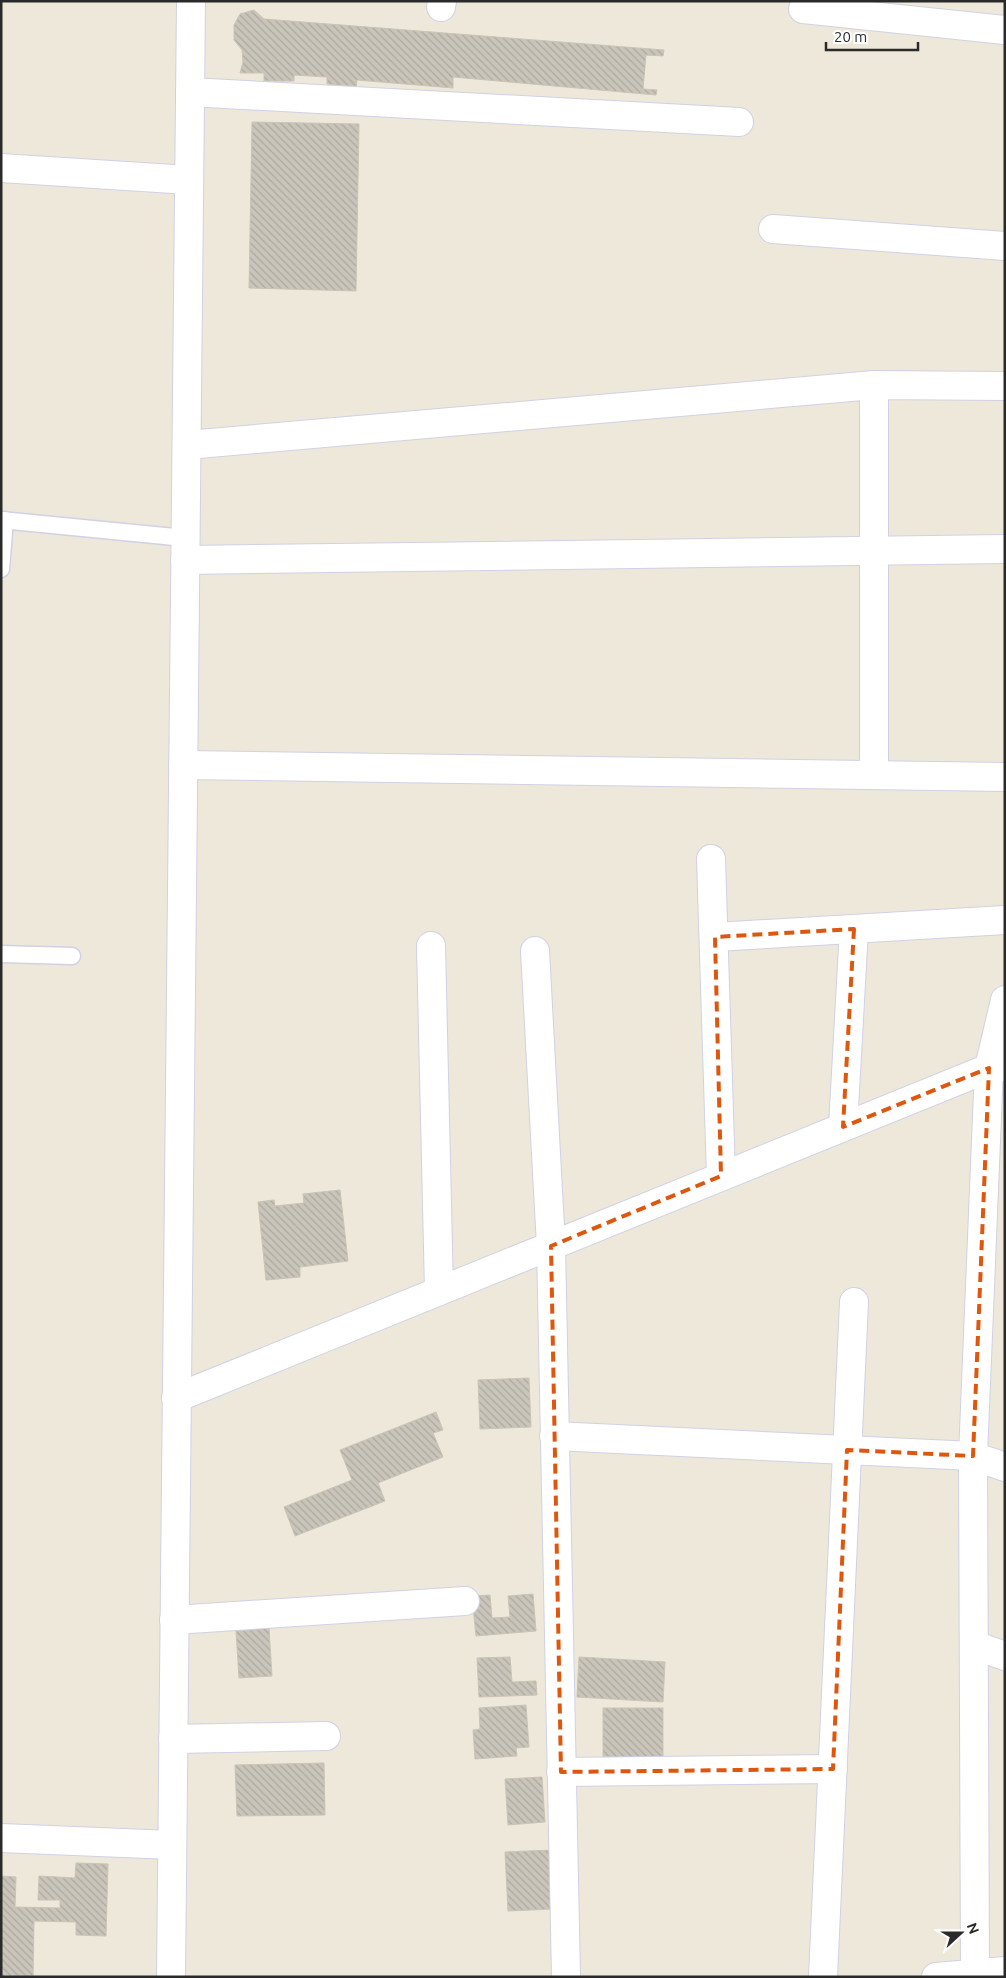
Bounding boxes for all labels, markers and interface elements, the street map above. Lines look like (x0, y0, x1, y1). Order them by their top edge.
scale bar (826, 20, 918, 52)
text: 20 m (834, 28, 867, 45)
north arrow (936, 1908, 986, 1958)
text: N (964, 1921, 982, 1936)

